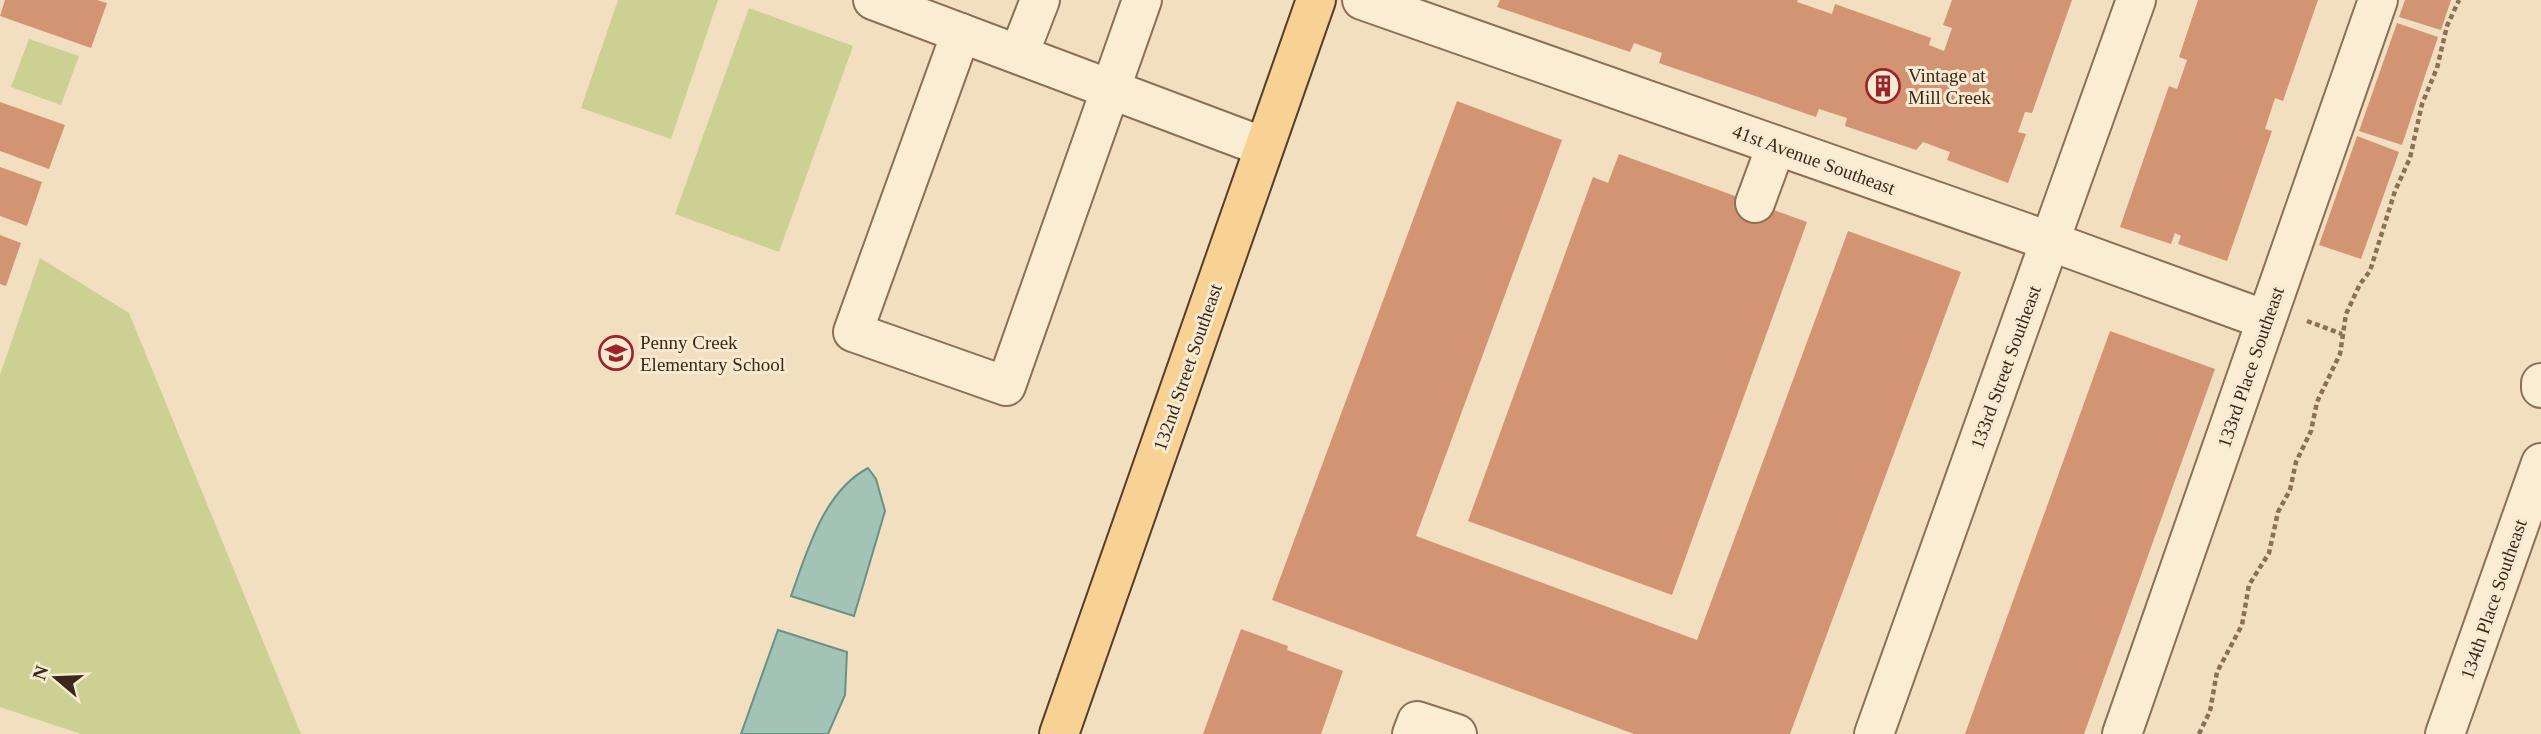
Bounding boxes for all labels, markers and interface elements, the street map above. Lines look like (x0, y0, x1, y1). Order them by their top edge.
place label: Vintage at Mill Creek (1908, 65, 1991, 108)
building icon: Vintage at Mill Creek (1864, 67, 1902, 105)
street label: 41st Avenue Southeast (1730, 120, 1899, 199)
street label: 132nd Street Southeast (1149, 280, 1226, 453)
street label: 133rd Street Southeast (1966, 282, 2045, 452)
street label: 133rd Place Southeast (2213, 283, 2288, 450)
place label: Penny Creek Elementary School (640, 332, 785, 375)
school or university icon: Penny Creek Elementary School (597, 334, 635, 372)
street label: 134th Place Southeast (2456, 516, 2531, 682)
north arrow (21, 643, 91, 713)
text: N (28, 662, 53, 683)

